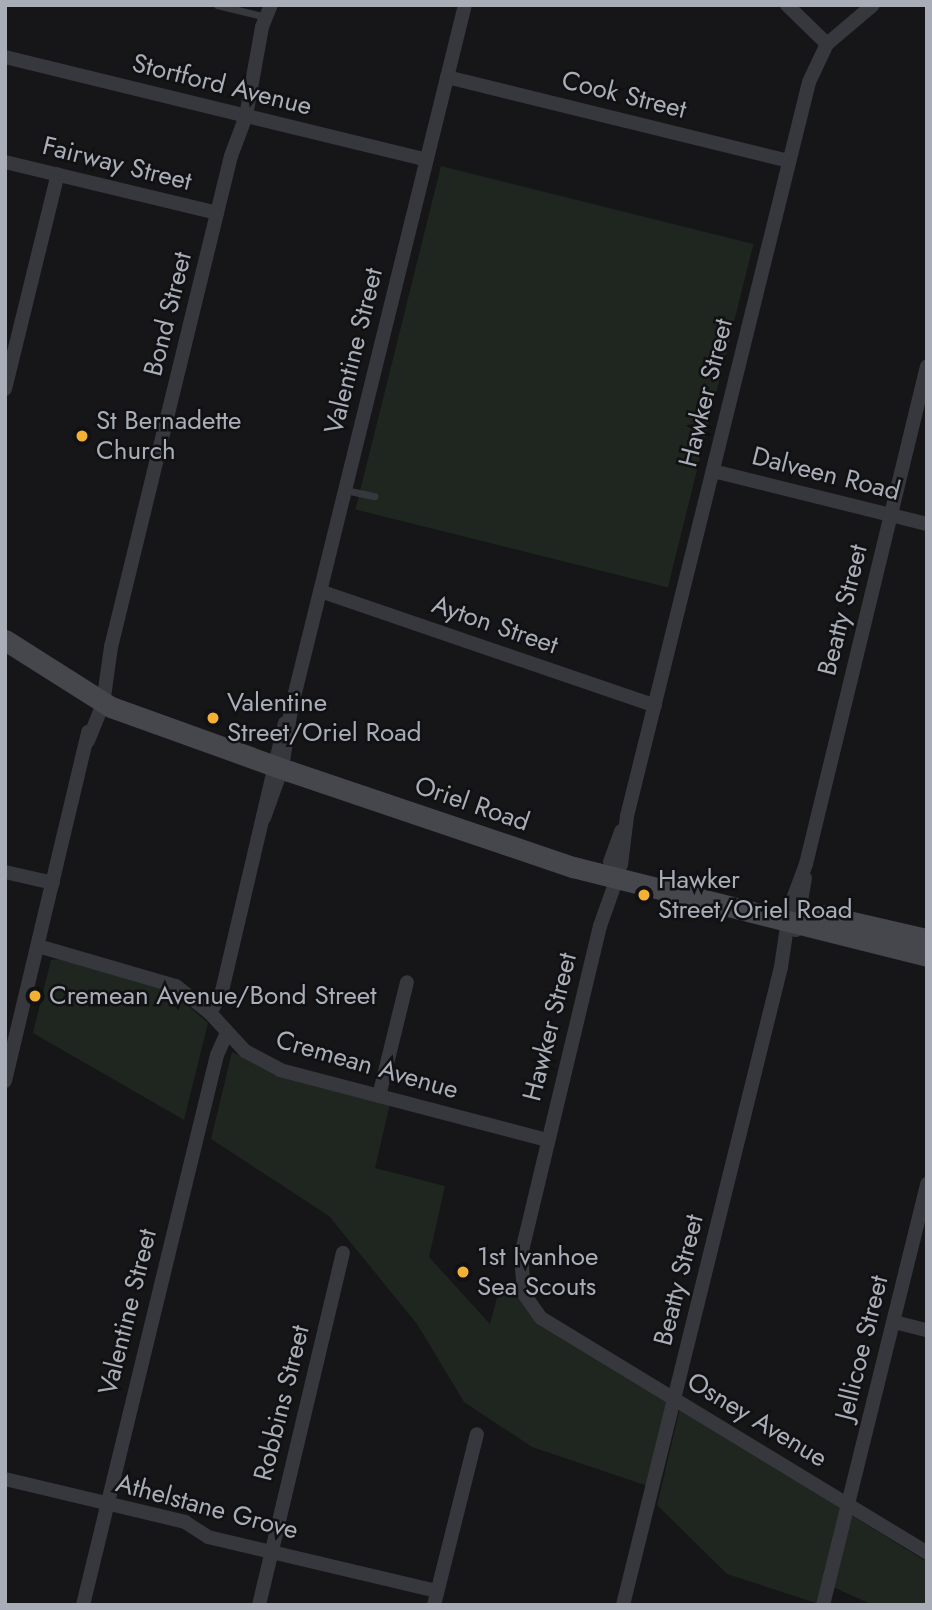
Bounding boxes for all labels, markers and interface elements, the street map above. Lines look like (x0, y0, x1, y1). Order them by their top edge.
street label: Stortford Avenue (129, 48, 315, 122)
street label: Cook Street (558, 64, 690, 126)
street label: Fairway Street (39, 130, 195, 198)
street label: Bond Street (138, 249, 198, 379)
street label: Valentine Street (318, 265, 390, 437)
street label: Hawker Street (672, 316, 740, 470)
place label: St Bernadette Church (96, 405, 241, 466)
marker: St Bernadette Church (74, 428, 90, 444)
street label: Dalveen Road (749, 441, 903, 507)
street label: Beatty Street (812, 541, 874, 679)
street label: Ayton Street (428, 589, 562, 661)
place label: Valentine Street/Oriel Road (227, 687, 422, 748)
marker: Valentine Street/Oriel Road (205, 710, 221, 726)
street label: Oriel Road (410, 770, 534, 838)
place label: Hawker Street/Oriel Road (658, 864, 853, 926)
marker: Hawker Street/Oriel Road (636, 887, 652, 903)
street label: Hawker Street (516, 950, 584, 1104)
place label: Cremean Avenue/Bond Street (49, 980, 376, 1012)
marker: Cremean Avenue/Bond Street (27, 988, 43, 1004)
street label: Cremean Avenue (272, 1024, 462, 1106)
street label: Beatty Street (648, 1211, 710, 1349)
street label: Valentine Street (92, 1226, 164, 1398)
place label: 1st Ivanhoe Sea Scouts (477, 1241, 598, 1302)
marker: 1st Ivanhoe Sea Scouts (455, 1264, 471, 1280)
street label: Jellicoe Street (829, 1272, 895, 1424)
street label: Robbins Street (248, 1322, 316, 1484)
street label: Osney Avenue (681, 1366, 833, 1474)
street label: Athelstane Grove (112, 1468, 302, 1546)

